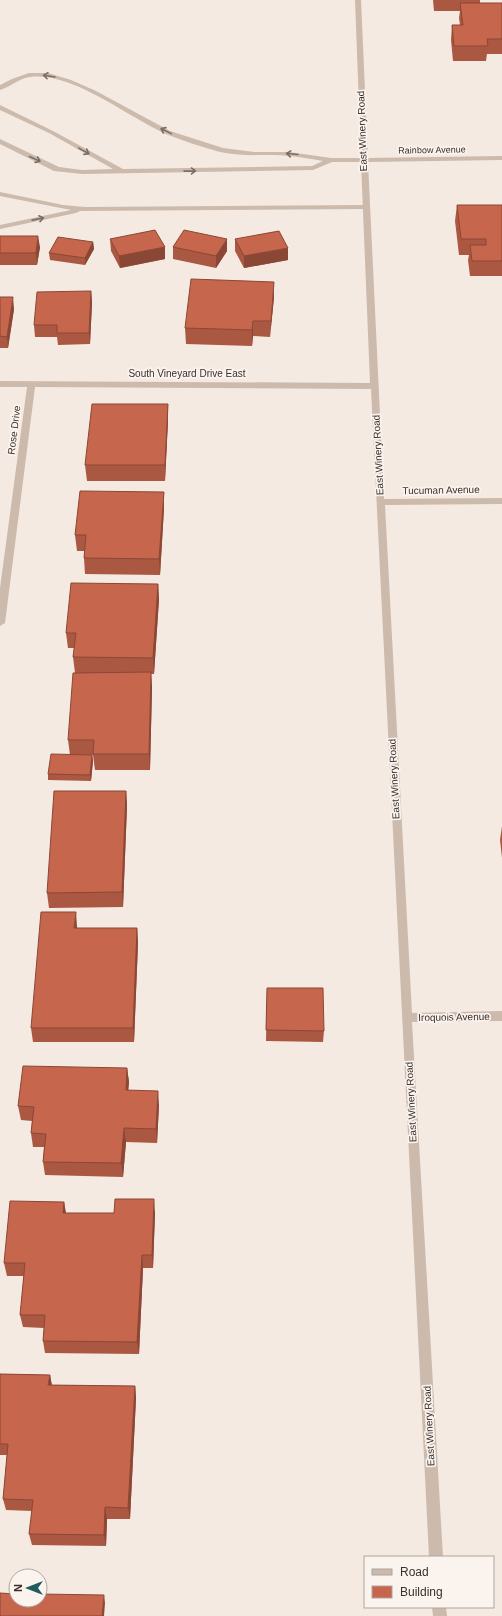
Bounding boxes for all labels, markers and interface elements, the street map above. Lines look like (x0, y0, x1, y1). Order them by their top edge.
one-way arrow (43, 72, 56, 80)
street label: East Winery Road (355, 91, 369, 171)
one-way arrow (160, 127, 172, 134)
street label: Rainbow Avenue (398, 144, 466, 156)
one-way arrow (78, 148, 90, 156)
one-way arrow (286, 151, 299, 158)
one-way arrow (28, 156, 40, 163)
one-way arrow (183, 167, 196, 175)
one-way arrow (31, 214, 44, 222)
street label: South Vineyard Drive East (128, 368, 246, 379)
street label: Rose Drive (6, 404, 23, 455)
street label: East Winery Road (370, 414, 386, 496)
street label: Tucuman Avenue (402, 484, 480, 496)
street label: East Winery Road (386, 738, 402, 820)
street label: Iroquois Avenue (418, 1011, 490, 1023)
street label: East Winery Road (403, 1061, 419, 1143)
street label: East Winery Road (421, 1385, 437, 1467)
legend (364, 1556, 494, 1608)
text: Road (400, 1565, 429, 1579)
north arrow (8, 1568, 48, 1608)
text: N (12, 1584, 24, 1592)
text: Building (400, 1585, 443, 1599)

